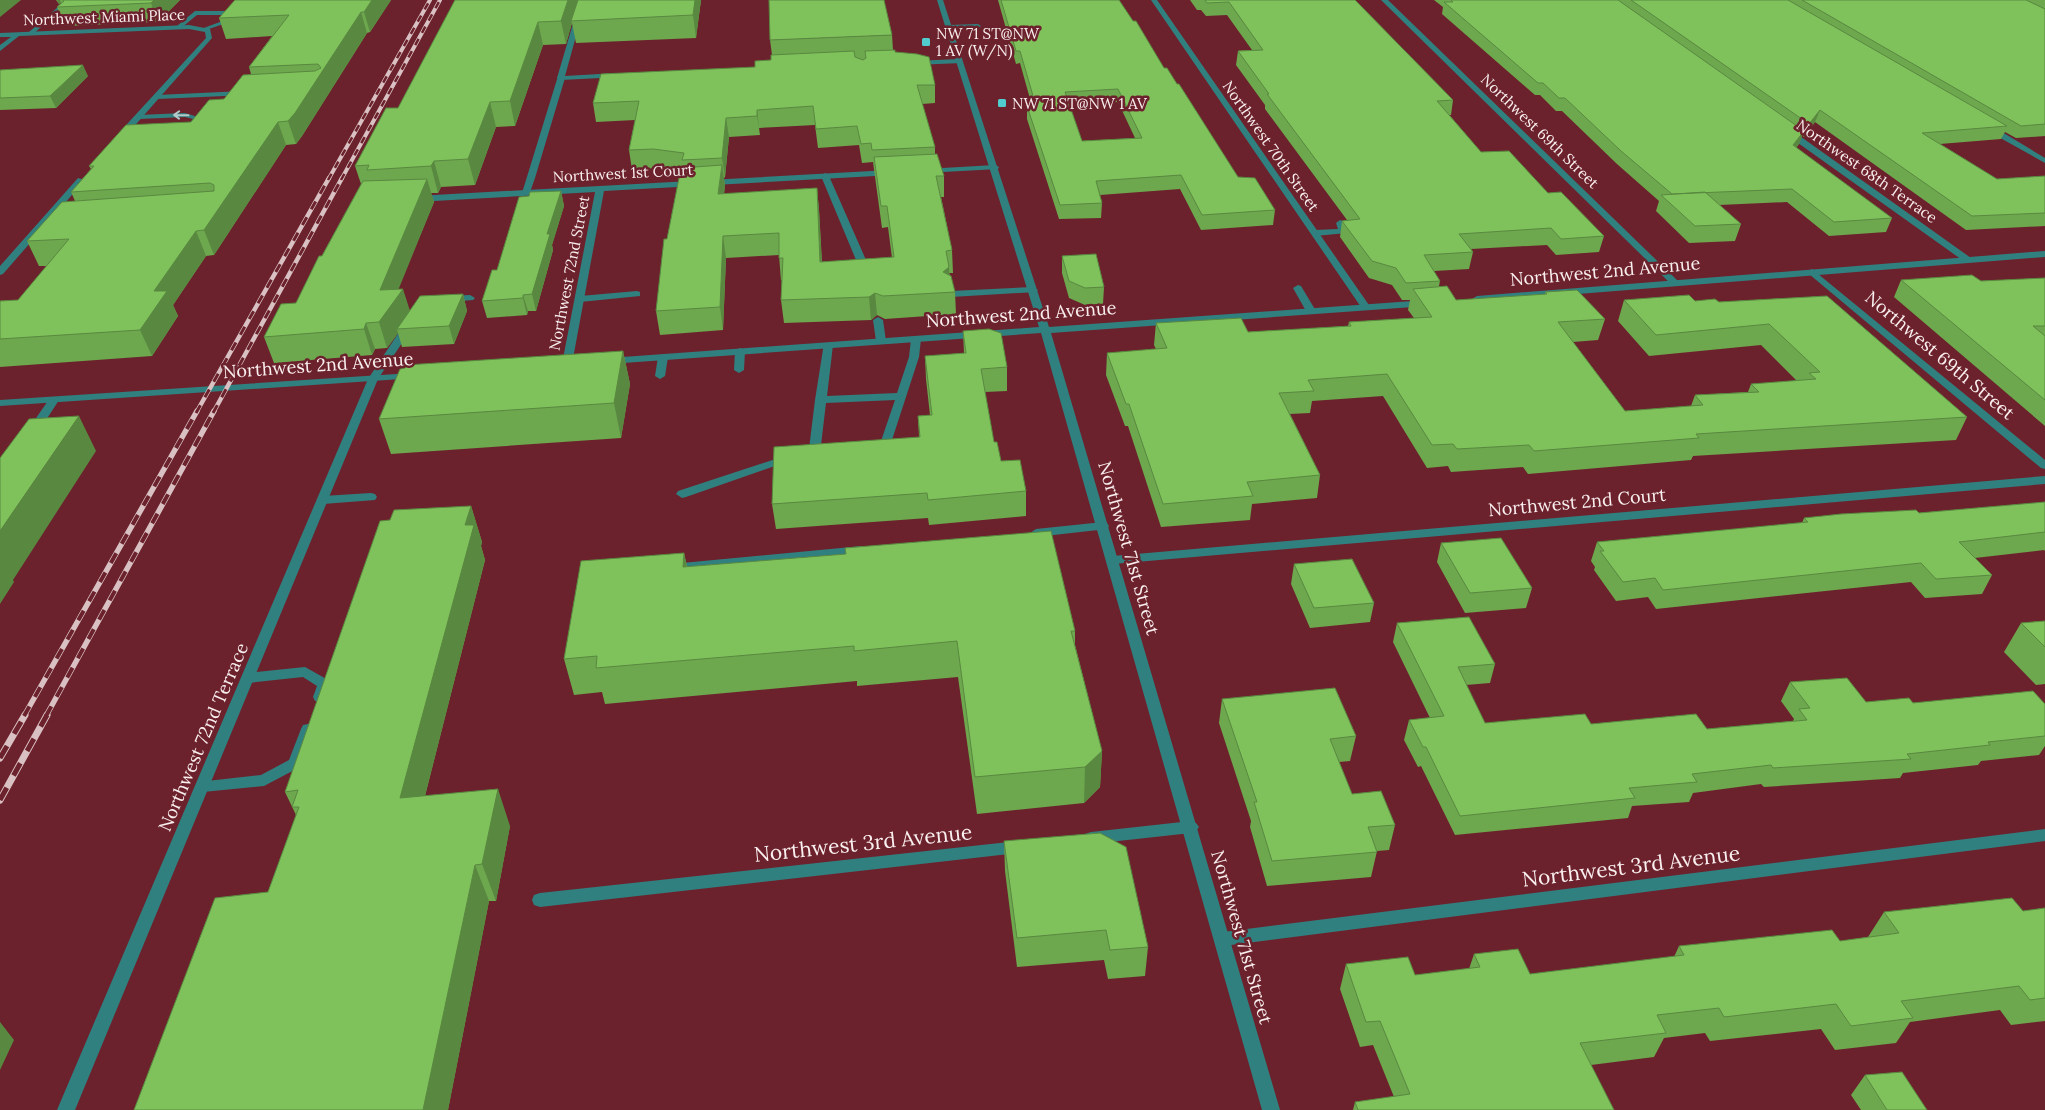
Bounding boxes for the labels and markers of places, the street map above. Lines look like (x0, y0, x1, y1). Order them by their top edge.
place label: NW 71 ST@NW 1 AV (W/N) (936, 24, 1040, 61)
marker: NW 71 ST@NW 1 AV (W/N) (920, 36, 932, 48)
place label: NW 71 ST@NW 1 AV (1012, 94, 1148, 113)
marker: NW 71 ST@NW 1 AV (996, 97, 1008, 109)

